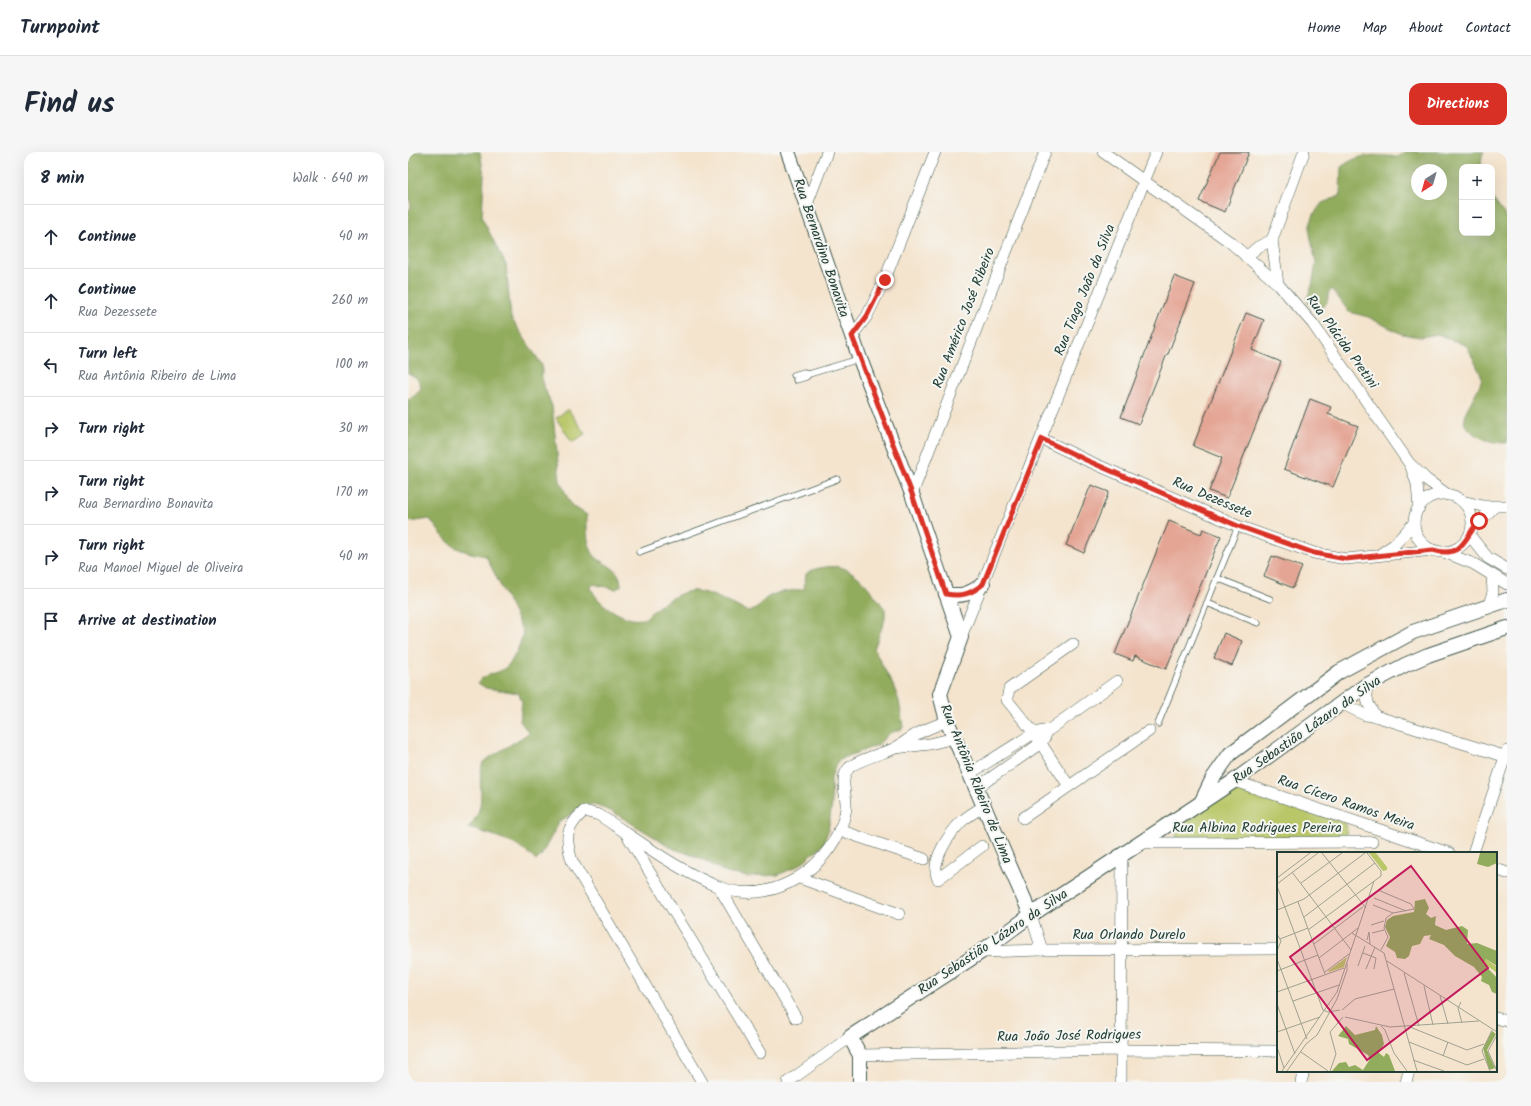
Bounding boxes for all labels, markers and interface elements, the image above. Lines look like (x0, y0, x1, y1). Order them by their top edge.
text: Turnpoint (20, 13, 100, 43)
text: Home (1307, 17, 1341, 39)
text: Map (1363, 17, 1387, 39)
text: About (1409, 17, 1443, 39)
text: Contact (1465, 17, 1511, 39)
text: Find us (24, 82, 115, 127)
button: Directions (1409, 83, 1507, 125)
north arrow (1411, 164, 1447, 200)
map controls (1459, 164, 1495, 236)
button: + (1459, 164, 1495, 200)
text: 8 min (40, 165, 84, 192)
text: Walk · 640 m (292, 168, 368, 189)
street label: Rua Bernardino Bonavita (787, 175, 855, 321)
button: − (1459, 200, 1495, 236)
street label: Rua Tiago João da Silva (1049, 221, 1121, 359)
text: Continue (78, 225, 136, 249)
icon: ahead (40, 226, 62, 248)
text: 40 m (339, 226, 368, 247)
street label: Rua Américo José Ribeiro (927, 244, 1001, 392)
route end (876, 271, 894, 289)
text: Continue (78, 278, 136, 302)
icon: ahead (40, 290, 62, 312)
text: 260 m (331, 290, 368, 311)
street label: Rua Plácida Pretini (1300, 290, 1384, 394)
text: Rua Dezessete (78, 302, 157, 323)
text: Turn left (78, 342, 138, 366)
icon: left (40, 354, 62, 376)
text: 100 m (335, 354, 368, 375)
text: Rua Antônia Ribeiro de Lima (78, 366, 236, 387)
text: Turn right (78, 417, 145, 441)
icon: right (40, 418, 62, 440)
text: 30 m (339, 418, 368, 439)
text: Turn right (78, 470, 145, 494)
street label: Rua Dezessete (1169, 471, 1256, 525)
icon: right (40, 482, 62, 504)
text: 170 m (336, 482, 368, 503)
text: Rua Bernardino Bonavita (78, 494, 213, 515)
route start (1470, 512, 1488, 530)
text: Turn right (78, 534, 145, 558)
icon: right (40, 546, 62, 568)
text: 40 m (339, 546, 368, 567)
text: Rua Manoel Miguel de Oliveira (78, 558, 243, 579)
text: Arrive at destination (78, 609, 217, 633)
icon: arrive (40, 610, 62, 632)
street label: Rua Sebastião Lázaro da Silva (1228, 670, 1386, 790)
street label: Rua Antônia Ribeiro de Lima (934, 701, 1018, 867)
street label: Rua Cícero Ramos Meira (1275, 769, 1417, 837)
street label: Rua Albina Rodrigues Pereira (1172, 817, 1342, 839)
inset map (1277, 852, 1497, 1072)
street label: Rua Sebastião Lázaro da Silva (913, 883, 1073, 1001)
street label: Rua Orlando Durelo (1072, 924, 1186, 946)
street label: Rua João José Rodrigues (997, 1024, 1141, 1048)

